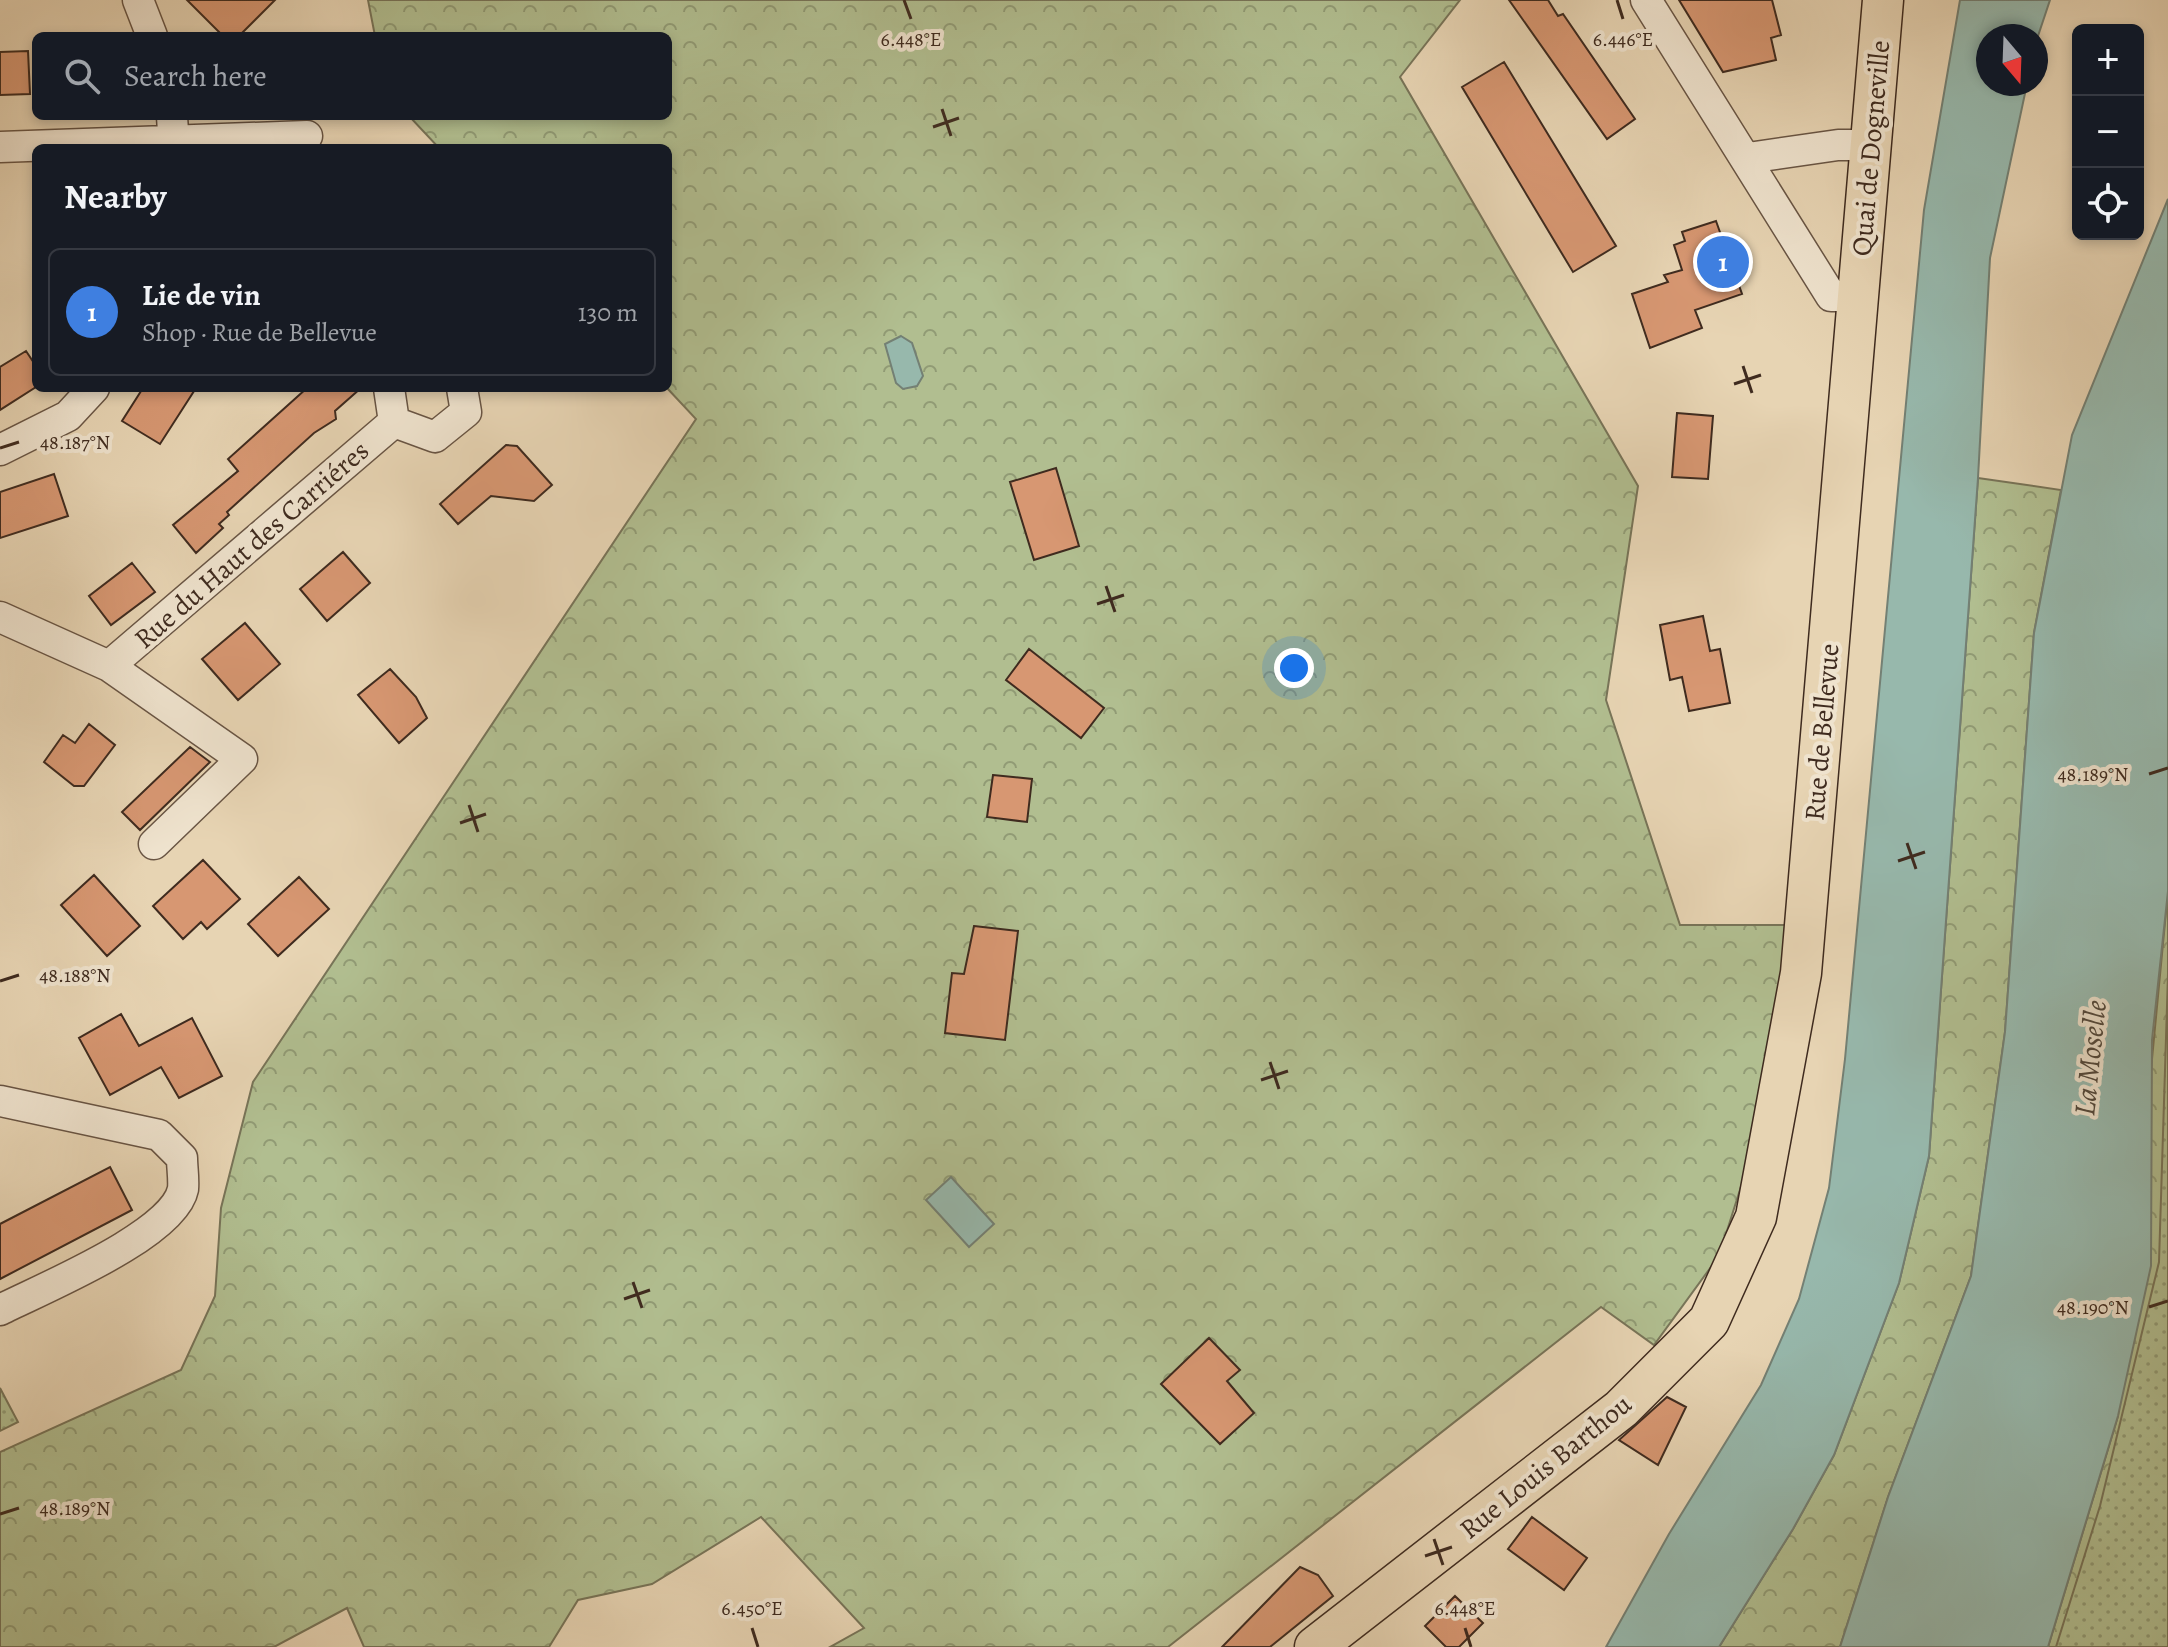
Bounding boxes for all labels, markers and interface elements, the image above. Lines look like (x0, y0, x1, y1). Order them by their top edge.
north arrow (1976, 24, 2048, 96)
map controls (2072, 24, 2144, 240)
button: + (2072, 24, 2144, 96)
text: 6.448°E (880, 26, 942, 53)
text: 6.446°E (1593, 26, 1653, 53)
search box (32, 32, 672, 120)
street label: Quai de Dogneville (1843, 39, 1899, 258)
icon: search (60, 54, 104, 98)
text: Search here (124, 56, 267, 96)
button: − (2072, 96, 2144, 168)
button: locate (2072, 168, 2144, 240)
text: Nearby (64, 173, 167, 220)
pin: 1 (1697, 232, 1749, 292)
text: Lie de vin (142, 275, 261, 315)
text: 1 (87, 295, 97, 330)
text: 130 m (578, 295, 638, 330)
text: Shop · Rue de Bellevue (142, 315, 377, 350)
text: 48.187°N (40, 429, 110, 456)
street label: Rue du Haut des Carriéres (126, 432, 377, 657)
street label: Rue de Bellevue (1795, 642, 1849, 822)
your location (1274, 648, 1314, 688)
text: 48.189°N (2058, 761, 2128, 788)
text: 48.188°N (39, 962, 111, 989)
water label: La Moselle (2064, 998, 2116, 1118)
text: 48.190°N (2057, 1294, 2129, 1321)
street label: Rue Louis Barthou (1452, 1385, 1640, 1548)
text: 48.189°N (40, 1495, 110, 1522)
text: 6.450°E (721, 1595, 783, 1622)
text: 6.448°E (1434, 1595, 1496, 1622)

